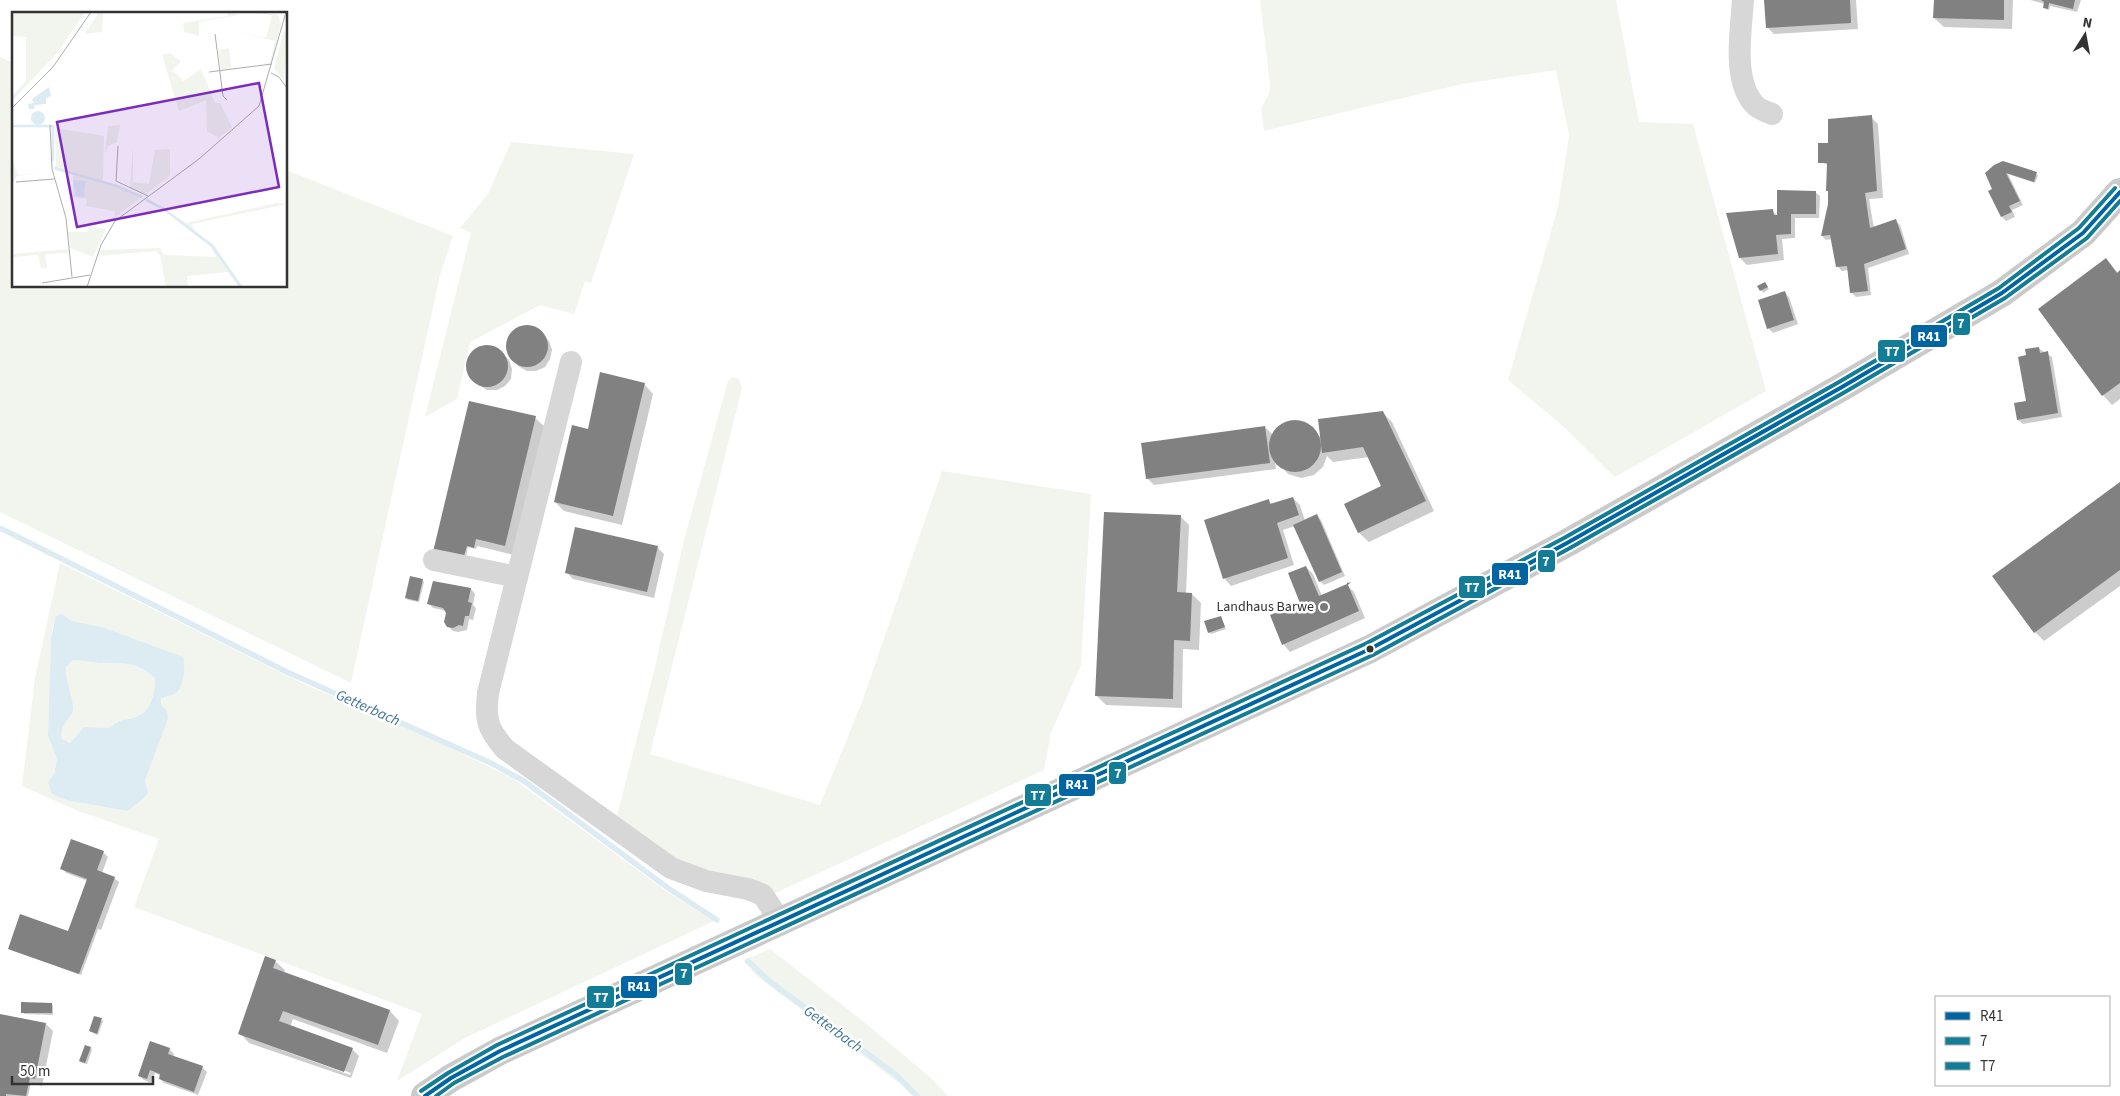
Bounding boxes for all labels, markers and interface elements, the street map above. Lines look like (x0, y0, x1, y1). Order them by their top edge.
north arrow (2060, 10, 2110, 60)
inset map (12, 12, 288, 288)
text: N (2081, 13, 2094, 34)
line badge: 7 (1952, 312, 1971, 336)
text: 7 (1957, 314, 1965, 334)
line badge: R41 (1910, 324, 1948, 348)
text: R41 (1917, 327, 1941, 347)
line badge: T7 (1877, 339, 1906, 363)
text: T7 (1884, 342, 1900, 362)
line badge: 7 (1537, 549, 1556, 573)
text: 7 (1542, 552, 1550, 572)
line badge: R41 (1491, 562, 1529, 586)
text: R41 (1498, 565, 1522, 585)
line badge: T7 (1458, 575, 1486, 599)
text: T7 (1464, 578, 1480, 598)
place label: Landhaus Barwe (1216, 597, 1314, 617)
marker: Landhaus Barwe (1318, 601, 1330, 613)
unlabelled marker (1365, 644, 1375, 654)
water label: Getterbach (333, 685, 404, 732)
line badge: 7 (1108, 761, 1127, 785)
text: 7 (1114, 764, 1122, 784)
line badge: R41 (1058, 773, 1096, 797)
text: R41 (1065, 775, 1089, 795)
line badge: T7 (1024, 783, 1052, 807)
text: T7 (1030, 786, 1046, 806)
line badge: 7 (674, 962, 693, 986)
text: 7 (680, 964, 688, 984)
line badge: R41 (620, 975, 658, 999)
text: R41 (627, 977, 651, 997)
line badge: T7 (586, 985, 615, 1009)
text: T7 (593, 988, 609, 1008)
legend (1935, 996, 2110, 1086)
water label: Getterbach (799, 1000, 867, 1058)
text: R41 (1980, 1006, 2003, 1027)
text: 7 (1980, 1031, 1987, 1052)
scale bar (12, 1054, 154, 1086)
text: T7 (1980, 1056, 1996, 1077)
text: 50 m (20, 1061, 50, 1082)

